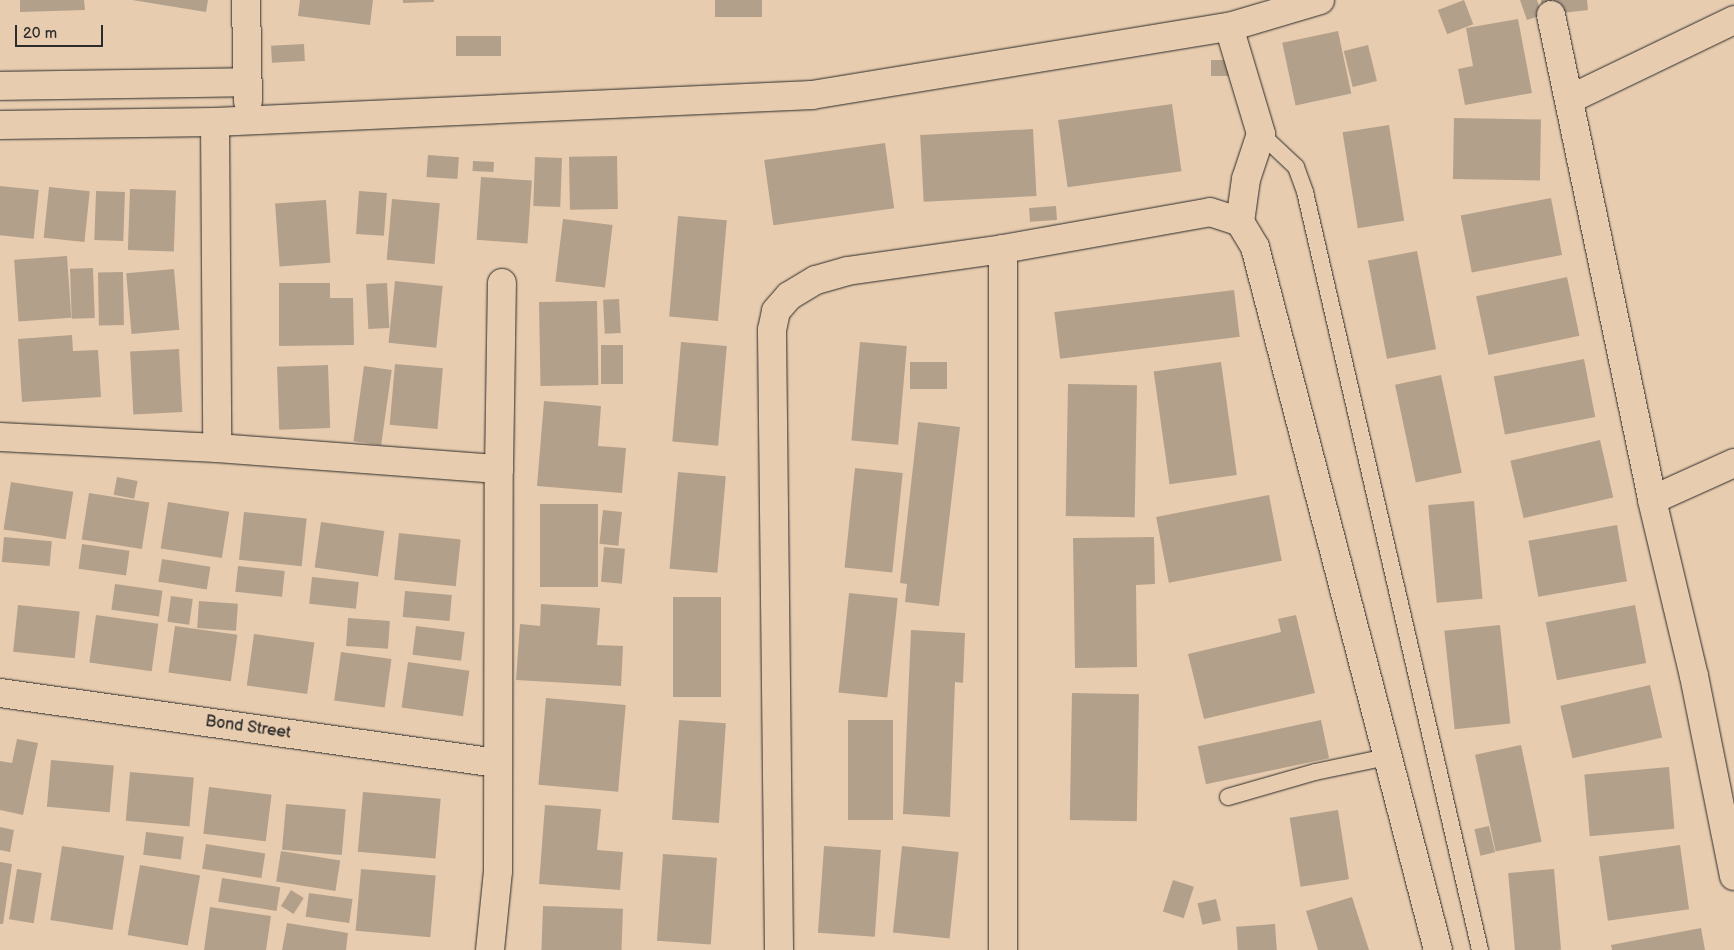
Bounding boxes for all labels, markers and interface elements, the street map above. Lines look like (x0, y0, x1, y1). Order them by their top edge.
scale bar (18, 15, 105, 47)
text: 20 m (23, 24, 57, 43)
street label: Bond Street (204, 712, 292, 744)

